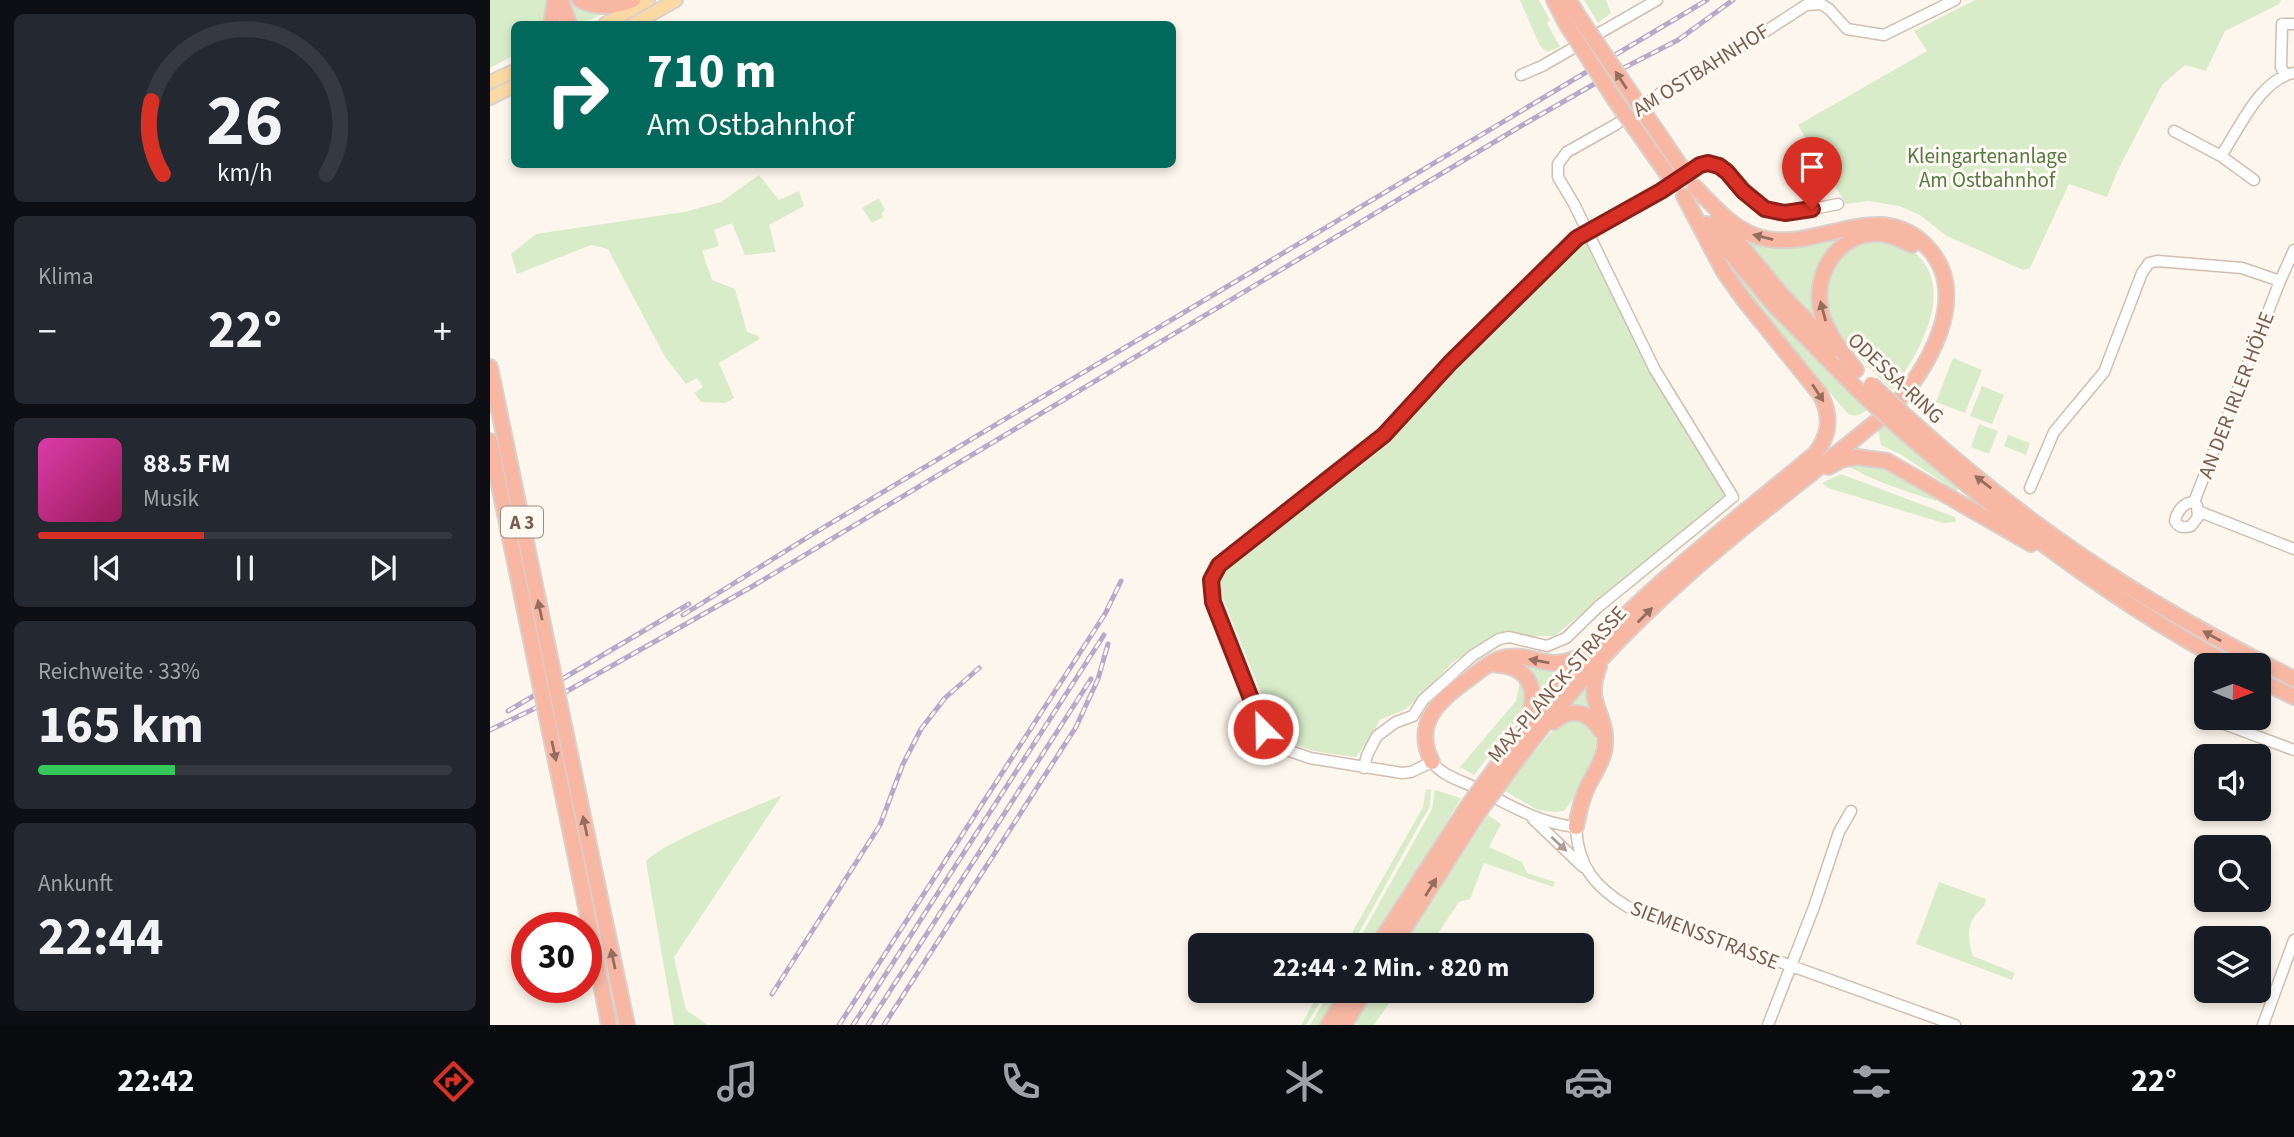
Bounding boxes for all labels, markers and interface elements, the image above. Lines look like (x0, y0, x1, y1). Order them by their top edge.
street label: AM OSTBAHNHOF (1627, 16, 1775, 124)
text: 710 m (647, 37, 776, 107)
icon: right (532, 49, 623, 140)
text: 26 (207, 69, 283, 173)
one-way arrow (1615, 71, 1628, 90)
text: Am Ostbahnhof (647, 102, 854, 148)
pin (1782, 137, 1842, 209)
park label: Kleingartenanlage Am Ostbahnhof (1907, 141, 2067, 195)
icon: arrive (1793, 148, 1831, 186)
text: km/h (217, 155, 273, 191)
one-way arrow (1752, 231, 1774, 242)
text: Klima (38, 260, 94, 293)
text: 22° (208, 294, 282, 368)
one-way arrow (1817, 301, 1827, 322)
text: − (38, 305, 57, 359)
text: + (433, 305, 452, 359)
street label: AN DER IRLER HÖHE (2190, 307, 2282, 483)
street label: ODESSA-RING (1841, 325, 1951, 431)
one-way arrow (1812, 383, 1825, 403)
text: 88.5 FM (143, 445, 231, 482)
one-way arrow (1974, 475, 1992, 490)
text: Musik (143, 482, 199, 515)
road number: A 3 (501, 506, 543, 538)
icon: previous (88, 549, 126, 587)
icon: pause (226, 549, 264, 587)
icon: next (364, 549, 402, 587)
one-way arrow (535, 599, 546, 621)
street label: MAX-PLANCK-STRASSE (1480, 599, 1634, 769)
one-way arrow (1636, 607, 1653, 624)
one-way arrow (2202, 630, 2222, 642)
north arrow (2194, 653, 2272, 730)
map controls (2194, 653, 2271, 1003)
text: Reichweite · 33% (38, 655, 200, 688)
one-way arrow (1528, 656, 1550, 667)
text: 165 km (38, 689, 204, 763)
position arrow (1226, 692, 1300, 766)
one-way arrow (548, 740, 559, 762)
button: sound (2194, 744, 2271, 821)
one-way arrow (580, 815, 591, 837)
button: search (2194, 835, 2271, 912)
one-way arrow (1550, 836, 1568, 852)
text: Ankunft (38, 867, 113, 900)
one-way arrow (1424, 878, 1437, 897)
street label: SIEMENSSTRASSE (1626, 893, 1784, 977)
text: 22:44 (38, 901, 163, 975)
speed limit sign: 30 (511, 912, 602, 1003)
button: layers (2194, 926, 2271, 1003)
one-way arrow (607, 948, 618, 970)
text: 22:44 · 2 Min. · 820 m (1273, 949, 1509, 986)
icon: directions (429, 1057, 478, 1106)
icon: music (713, 1057, 762, 1106)
icon: phone (996, 1057, 1045, 1106)
icon: climate (1280, 1057, 1329, 1106)
icon: car (1564, 1057, 1613, 1106)
icon: filters (1847, 1057, 1896, 1106)
text: 22:42 (117, 1058, 195, 1104)
text: 22° (2131, 1058, 2177, 1104)

